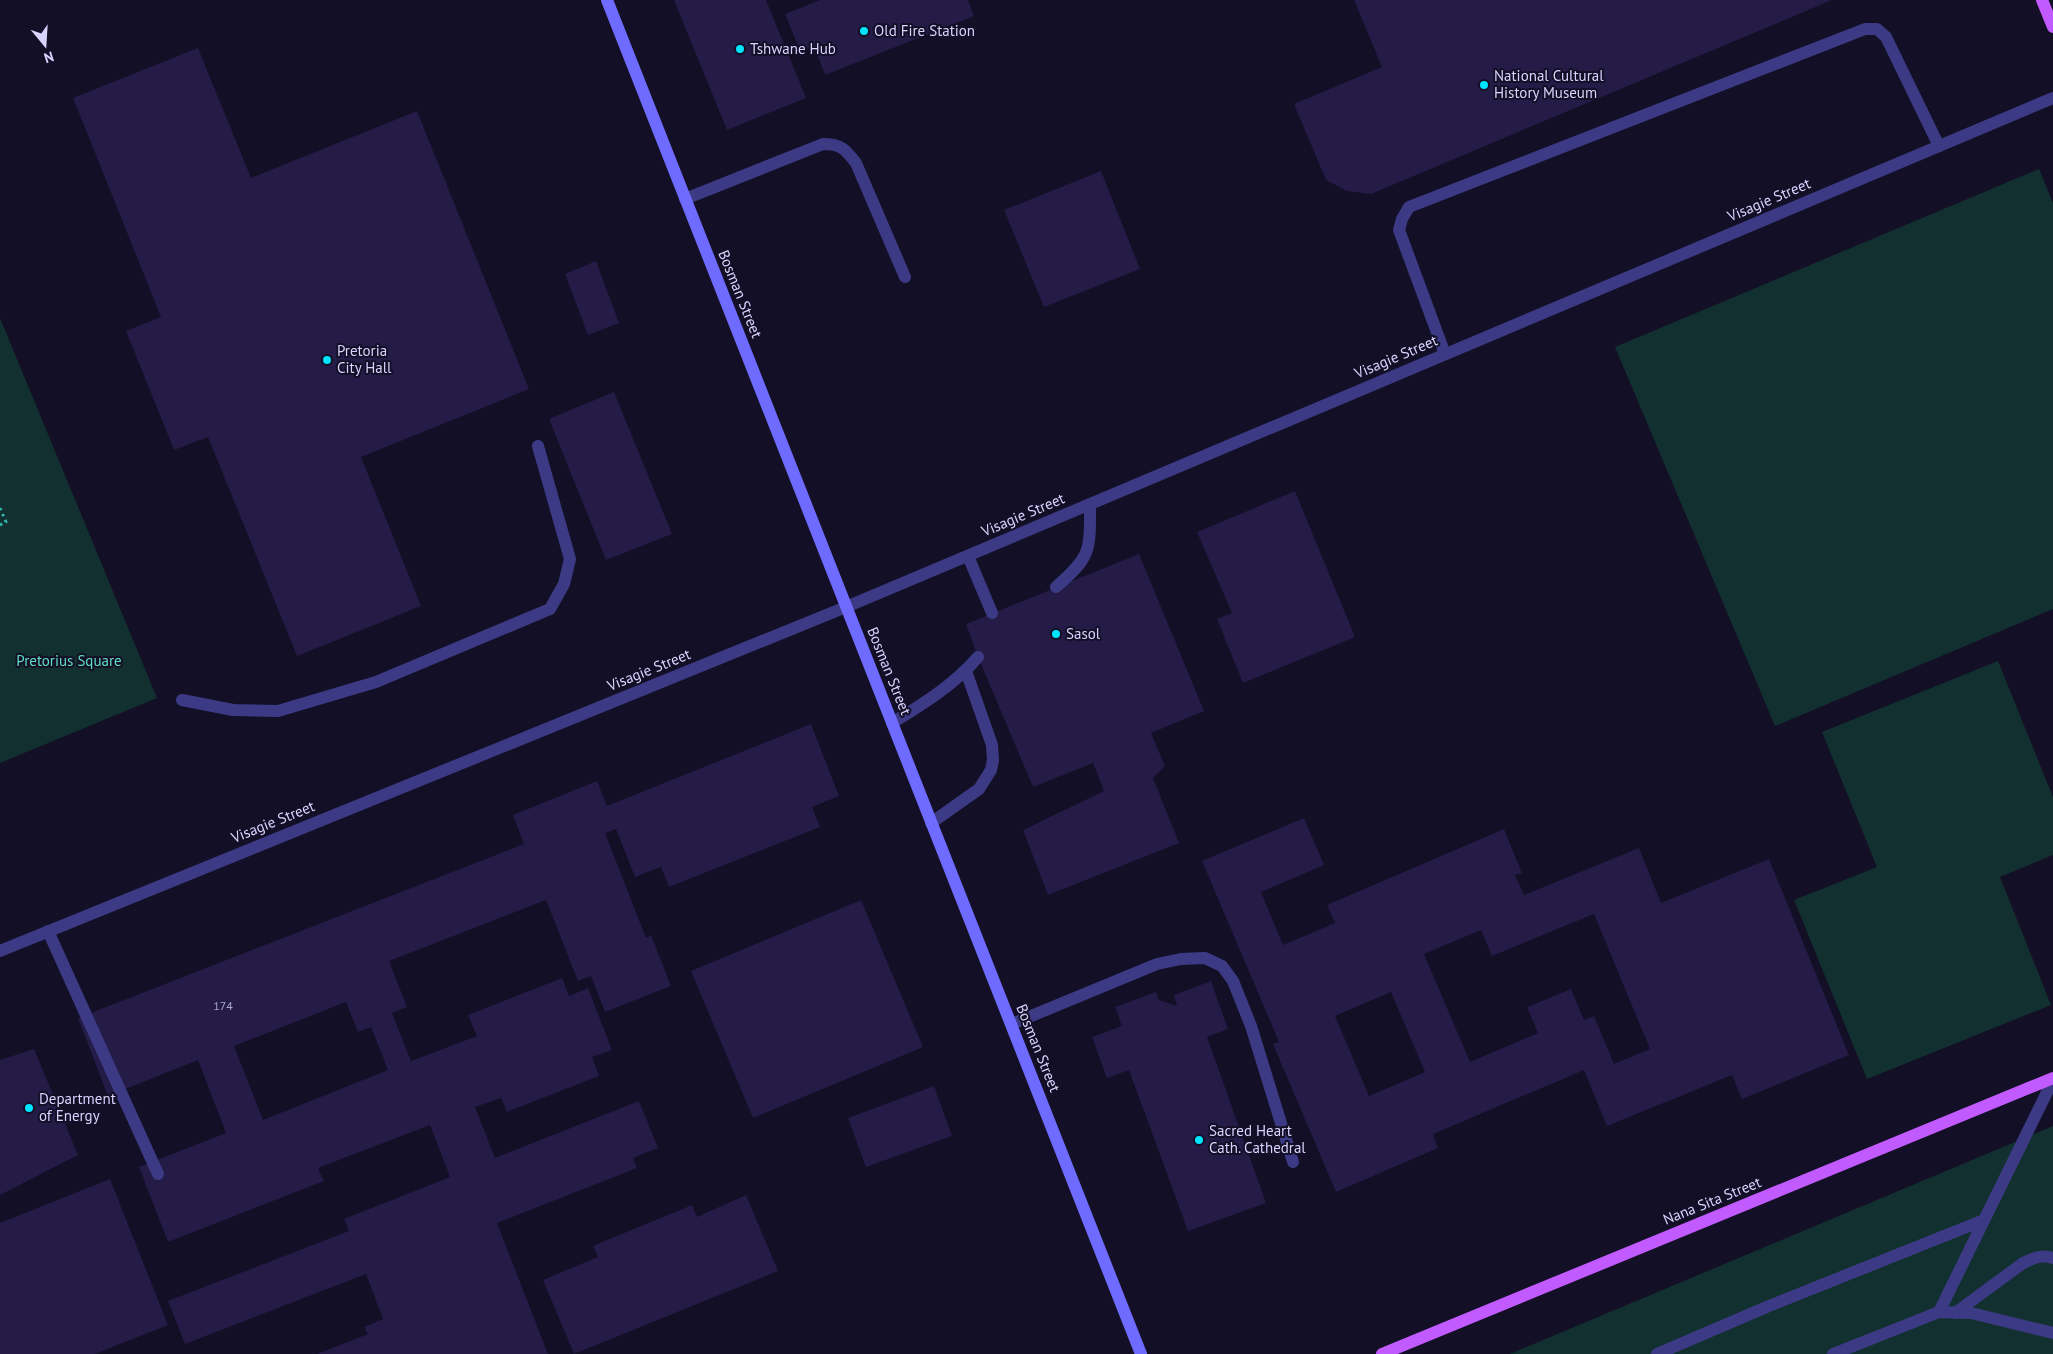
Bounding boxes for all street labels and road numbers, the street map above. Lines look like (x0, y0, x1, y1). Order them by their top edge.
street label: Visagie Street (1724, 174, 1813, 226)
street label: Bosman Street (714, 247, 767, 341)
street label: Visagie Street (1351, 331, 1440, 383)
street label: Visagie Street (978, 489, 1067, 541)
street label: Bosman Street (863, 624, 916, 718)
street label: Visagie Street (603, 644, 693, 695)
street label: Visagie Street (227, 796, 317, 847)
street label: Bosman Street (1012, 1001, 1065, 1095)
street label: Nana Sita Street (1660, 1172, 1764, 1229)

